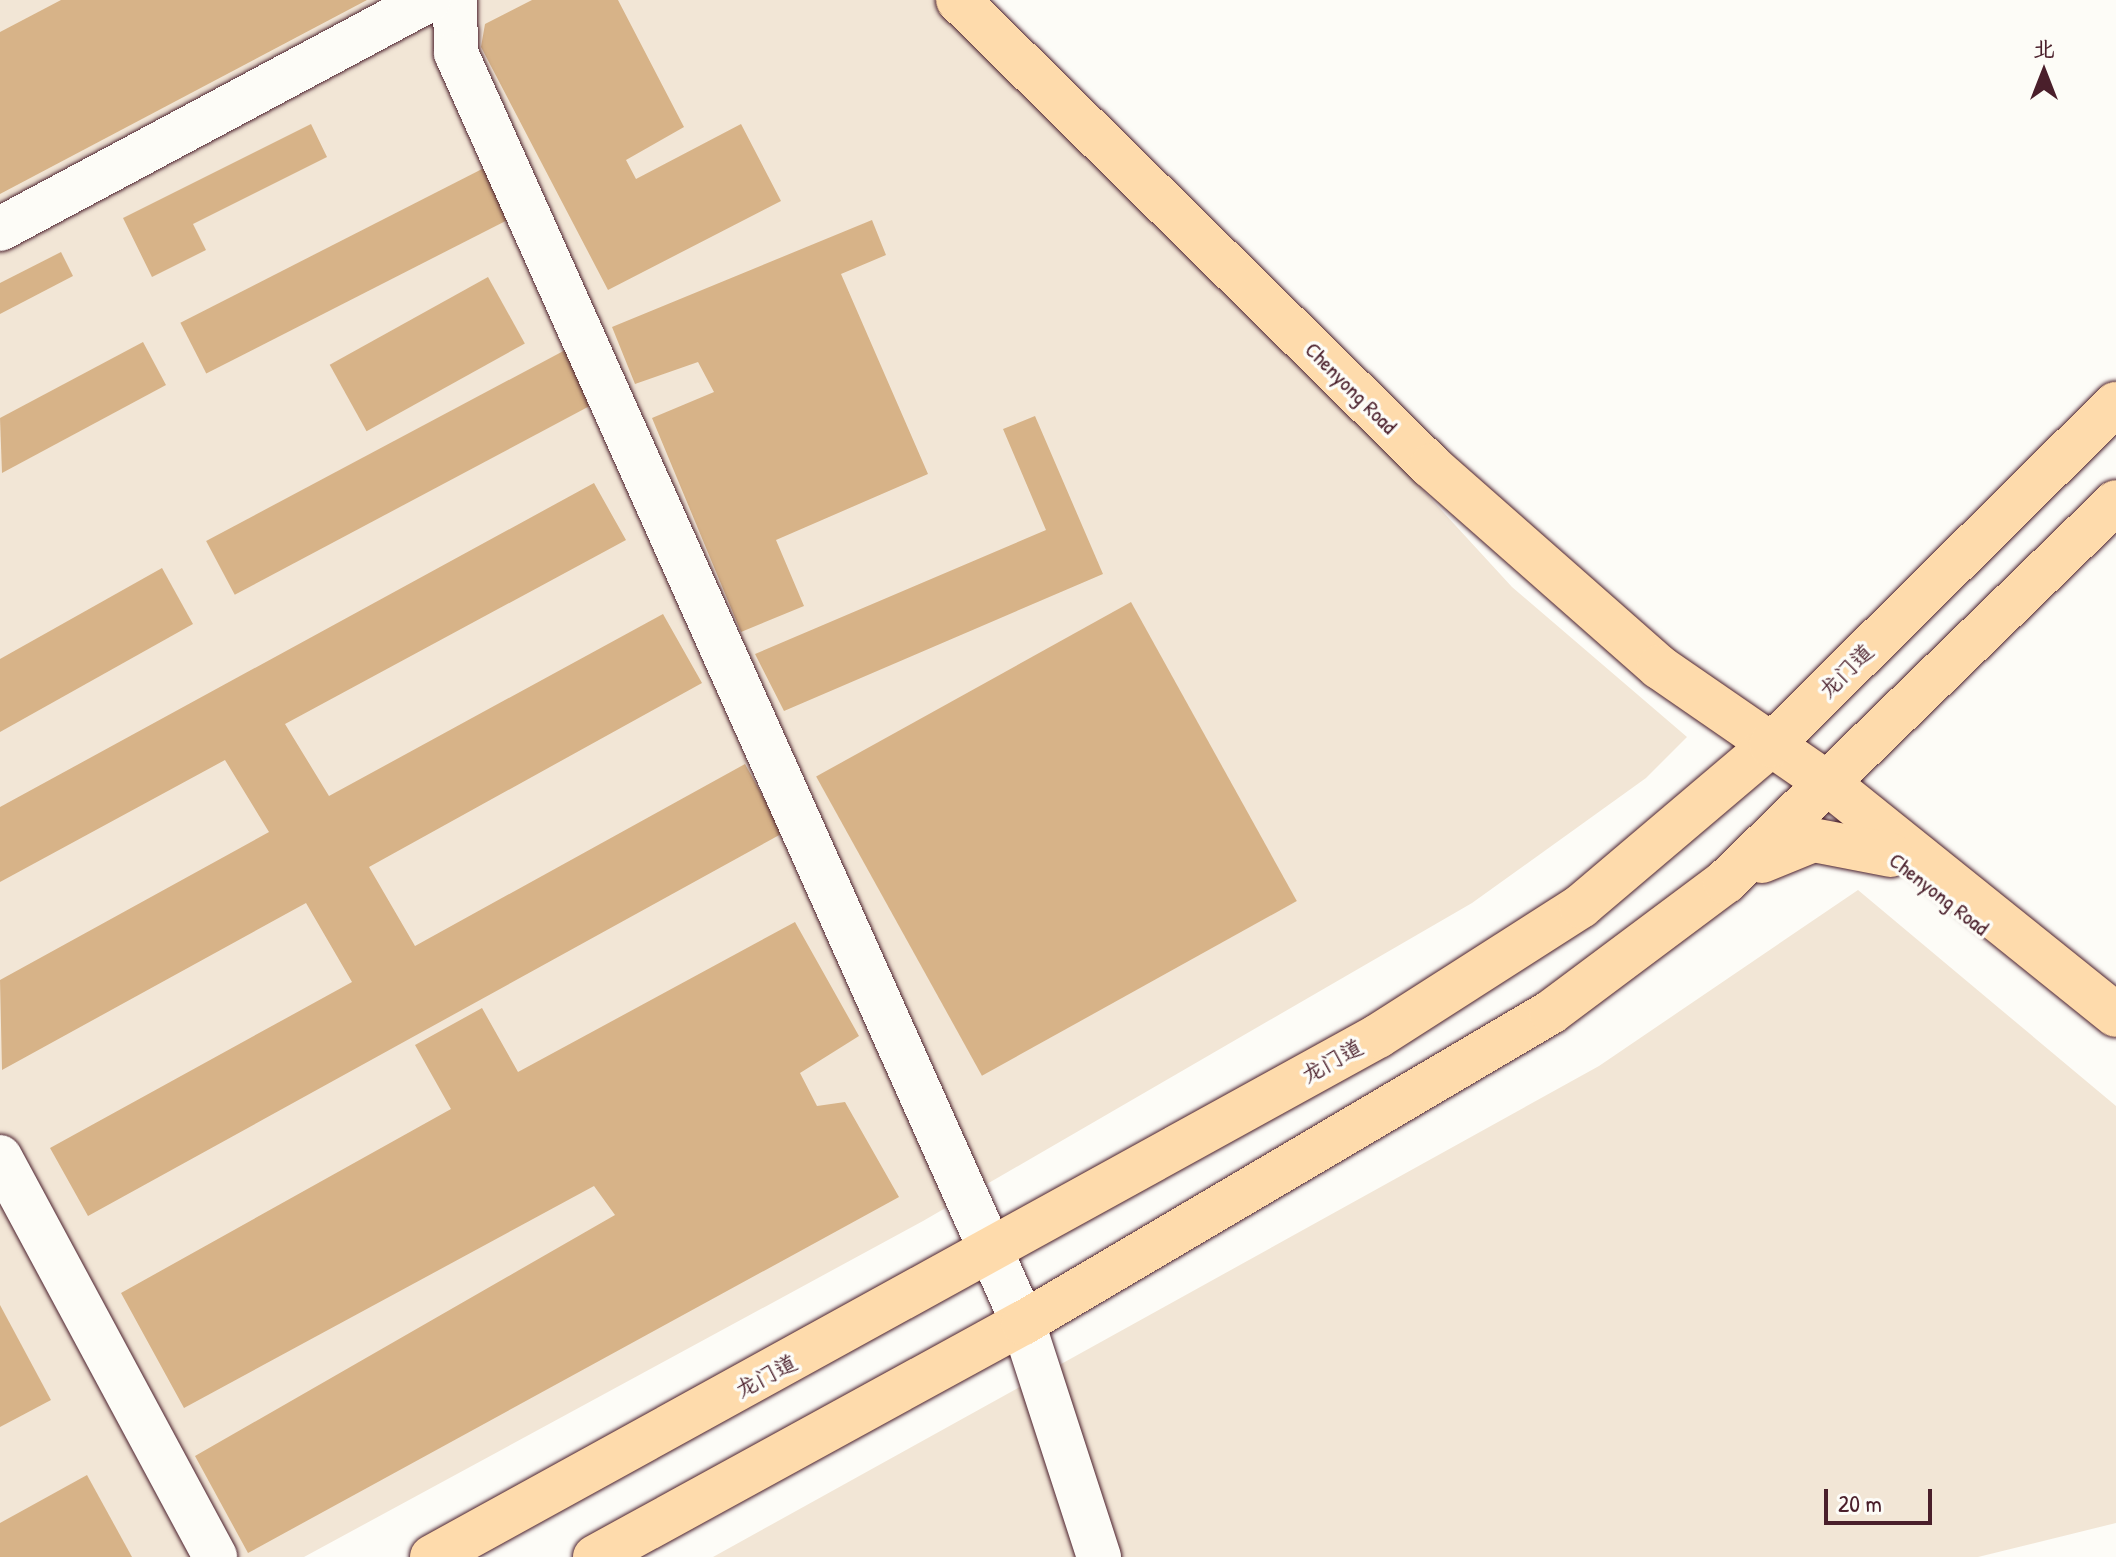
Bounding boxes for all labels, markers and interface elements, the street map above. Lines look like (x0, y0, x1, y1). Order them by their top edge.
north arrow (2004, 32, 2084, 112)
text: 北 (2033, 33, 2055, 63)
street label: Chenyong Road (1300, 337, 1402, 439)
street label: 龙门道 (1813, 638, 1879, 704)
street label: Chenyong Road (1884, 847, 1994, 941)
street label: 龙门道 (1297, 1033, 1367, 1089)
street label: 龙门道 (731, 1349, 801, 1403)
scale bar (1828, 1473, 1936, 1523)
text: 20 m (1838, 1487, 1882, 1519)

